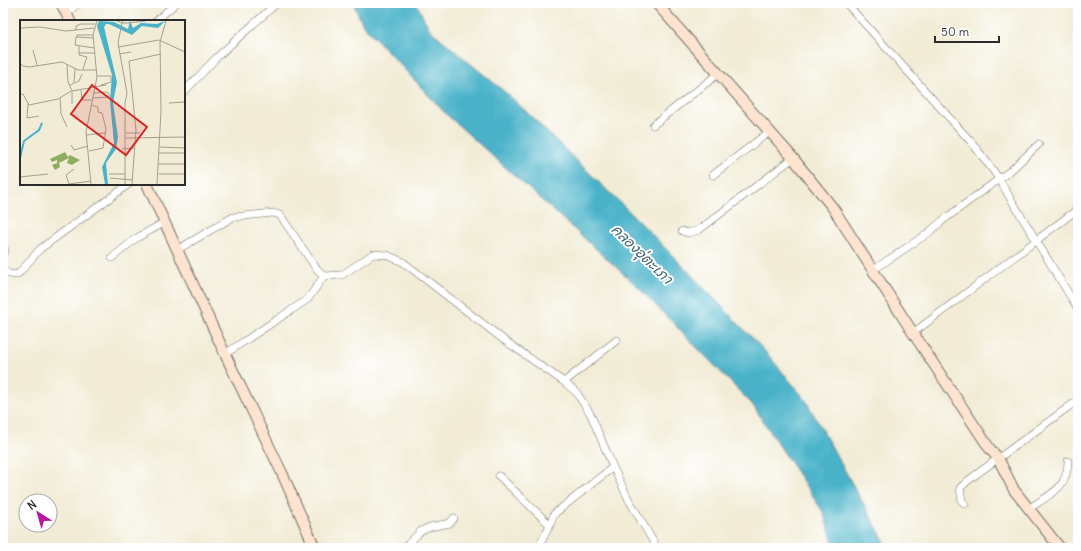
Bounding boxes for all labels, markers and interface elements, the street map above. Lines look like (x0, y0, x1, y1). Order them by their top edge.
scale bar (935, 18, 999, 44)
inset map (20, 20, 185, 185)
text: 50 m (941, 24, 970, 39)
water label: คลองอุ่ตะเภา (606, 220, 677, 290)
north arrow (18, 493, 58, 533)
text: N (25, 497, 39, 513)

